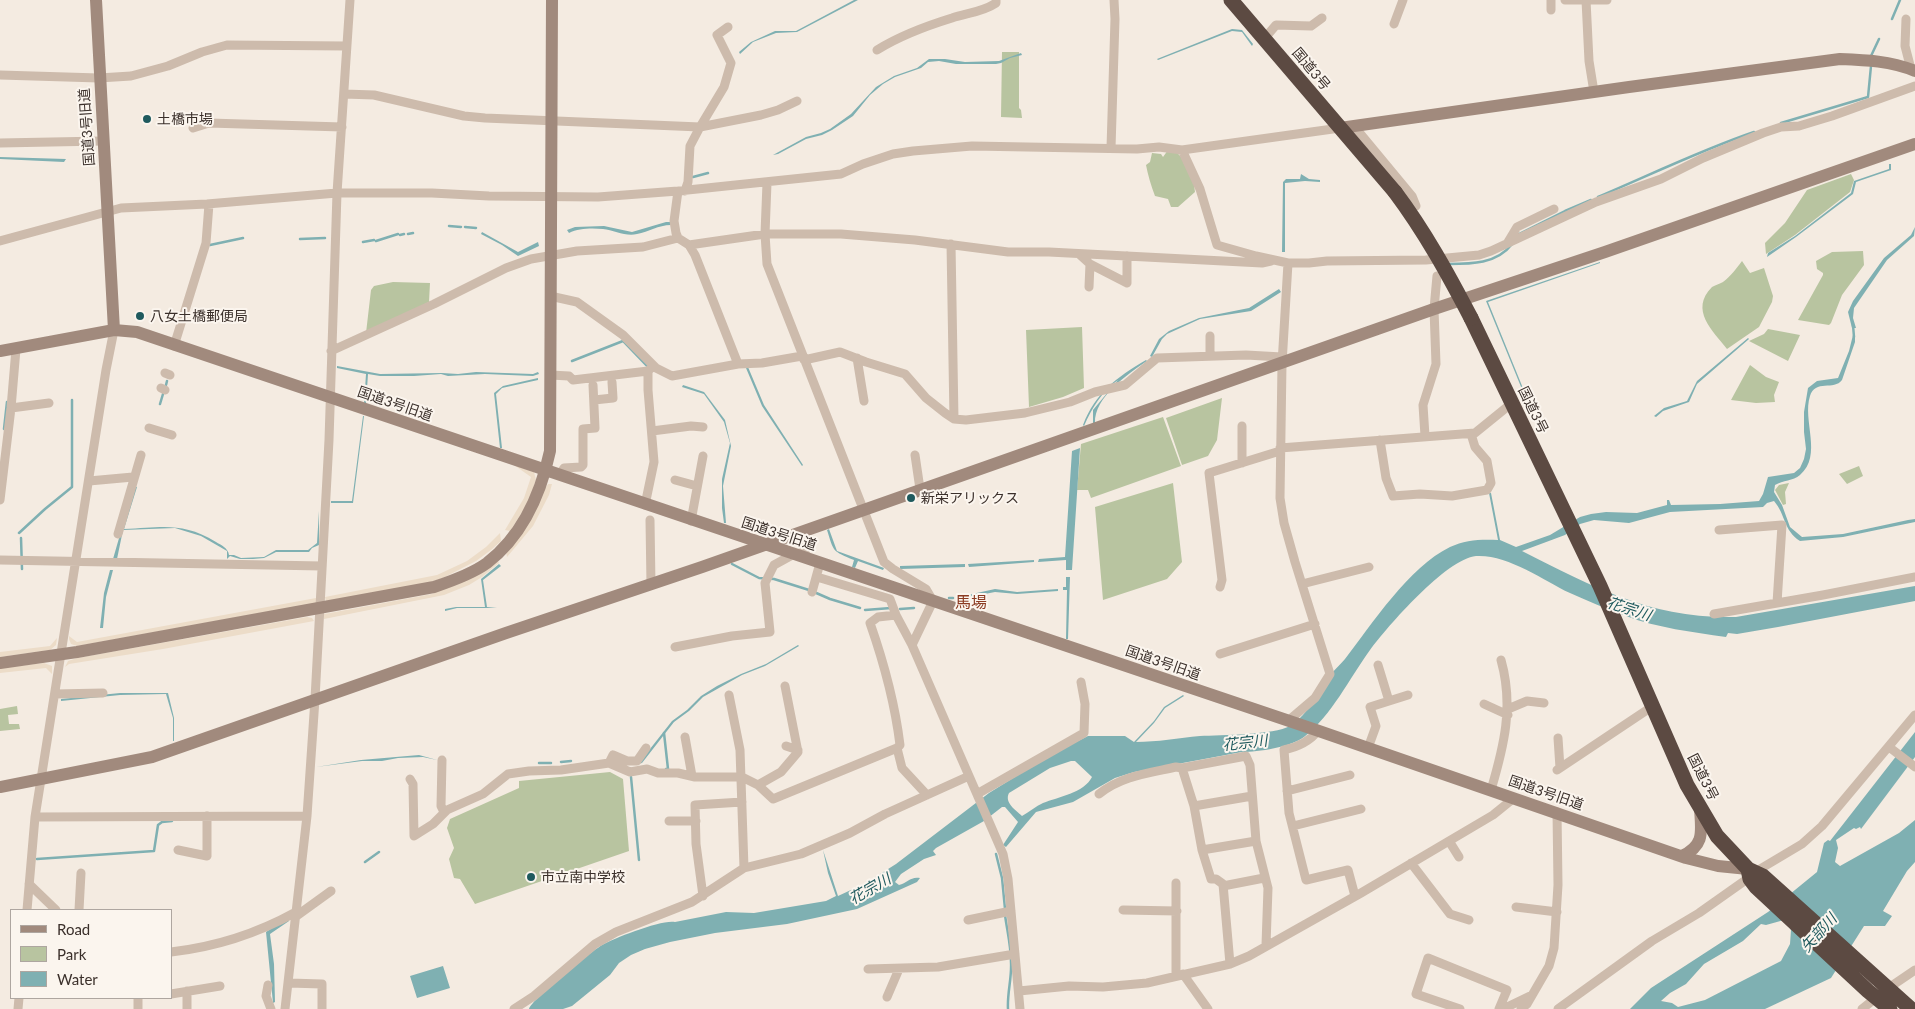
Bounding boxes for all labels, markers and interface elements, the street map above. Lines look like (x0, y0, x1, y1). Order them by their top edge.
street label: 国道3号 (1288, 44, 1334, 94)
street label: 国道3号旧道 (76, 87, 98, 167)
place label: 土橋市場 (157, 111, 213, 127)
marker: 土橋市場 (141, 113, 153, 125)
place label: 八女土橋郵便局 (150, 308, 248, 324)
marker: 八女土橋郵便局 (134, 310, 146, 322)
street label: 国道3号旧道 (355, 383, 435, 425)
street label: 国道3号 (1514, 384, 1552, 436)
place label: 新栄アリックス (921, 490, 1019, 506)
marker: 新栄アリックス (905, 492, 917, 504)
street label: 国道3号旧道 (739, 514, 819, 554)
district label: 馬場 (955, 593, 987, 613)
water label: 花宗川 (1605, 593, 1653, 625)
street label: 国道3号旧道 (1123, 642, 1203, 684)
water label: 花宗川 (1222, 732, 1268, 754)
street label: 国道3号 (1684, 751, 1722, 803)
street label: 国道3号旧道 (1506, 772, 1586, 814)
place label: 市立南中学校 (541, 869, 625, 885)
water label: 花宗川 (846, 870, 894, 908)
marker: 市立南中学校 (525, 871, 537, 883)
legend (10, 909, 172, 999)
water label: 矢部川 (1797, 910, 1841, 956)
text: Road (57, 920, 90, 938)
text: Park (57, 945, 86, 963)
text: Water (57, 970, 98, 988)

